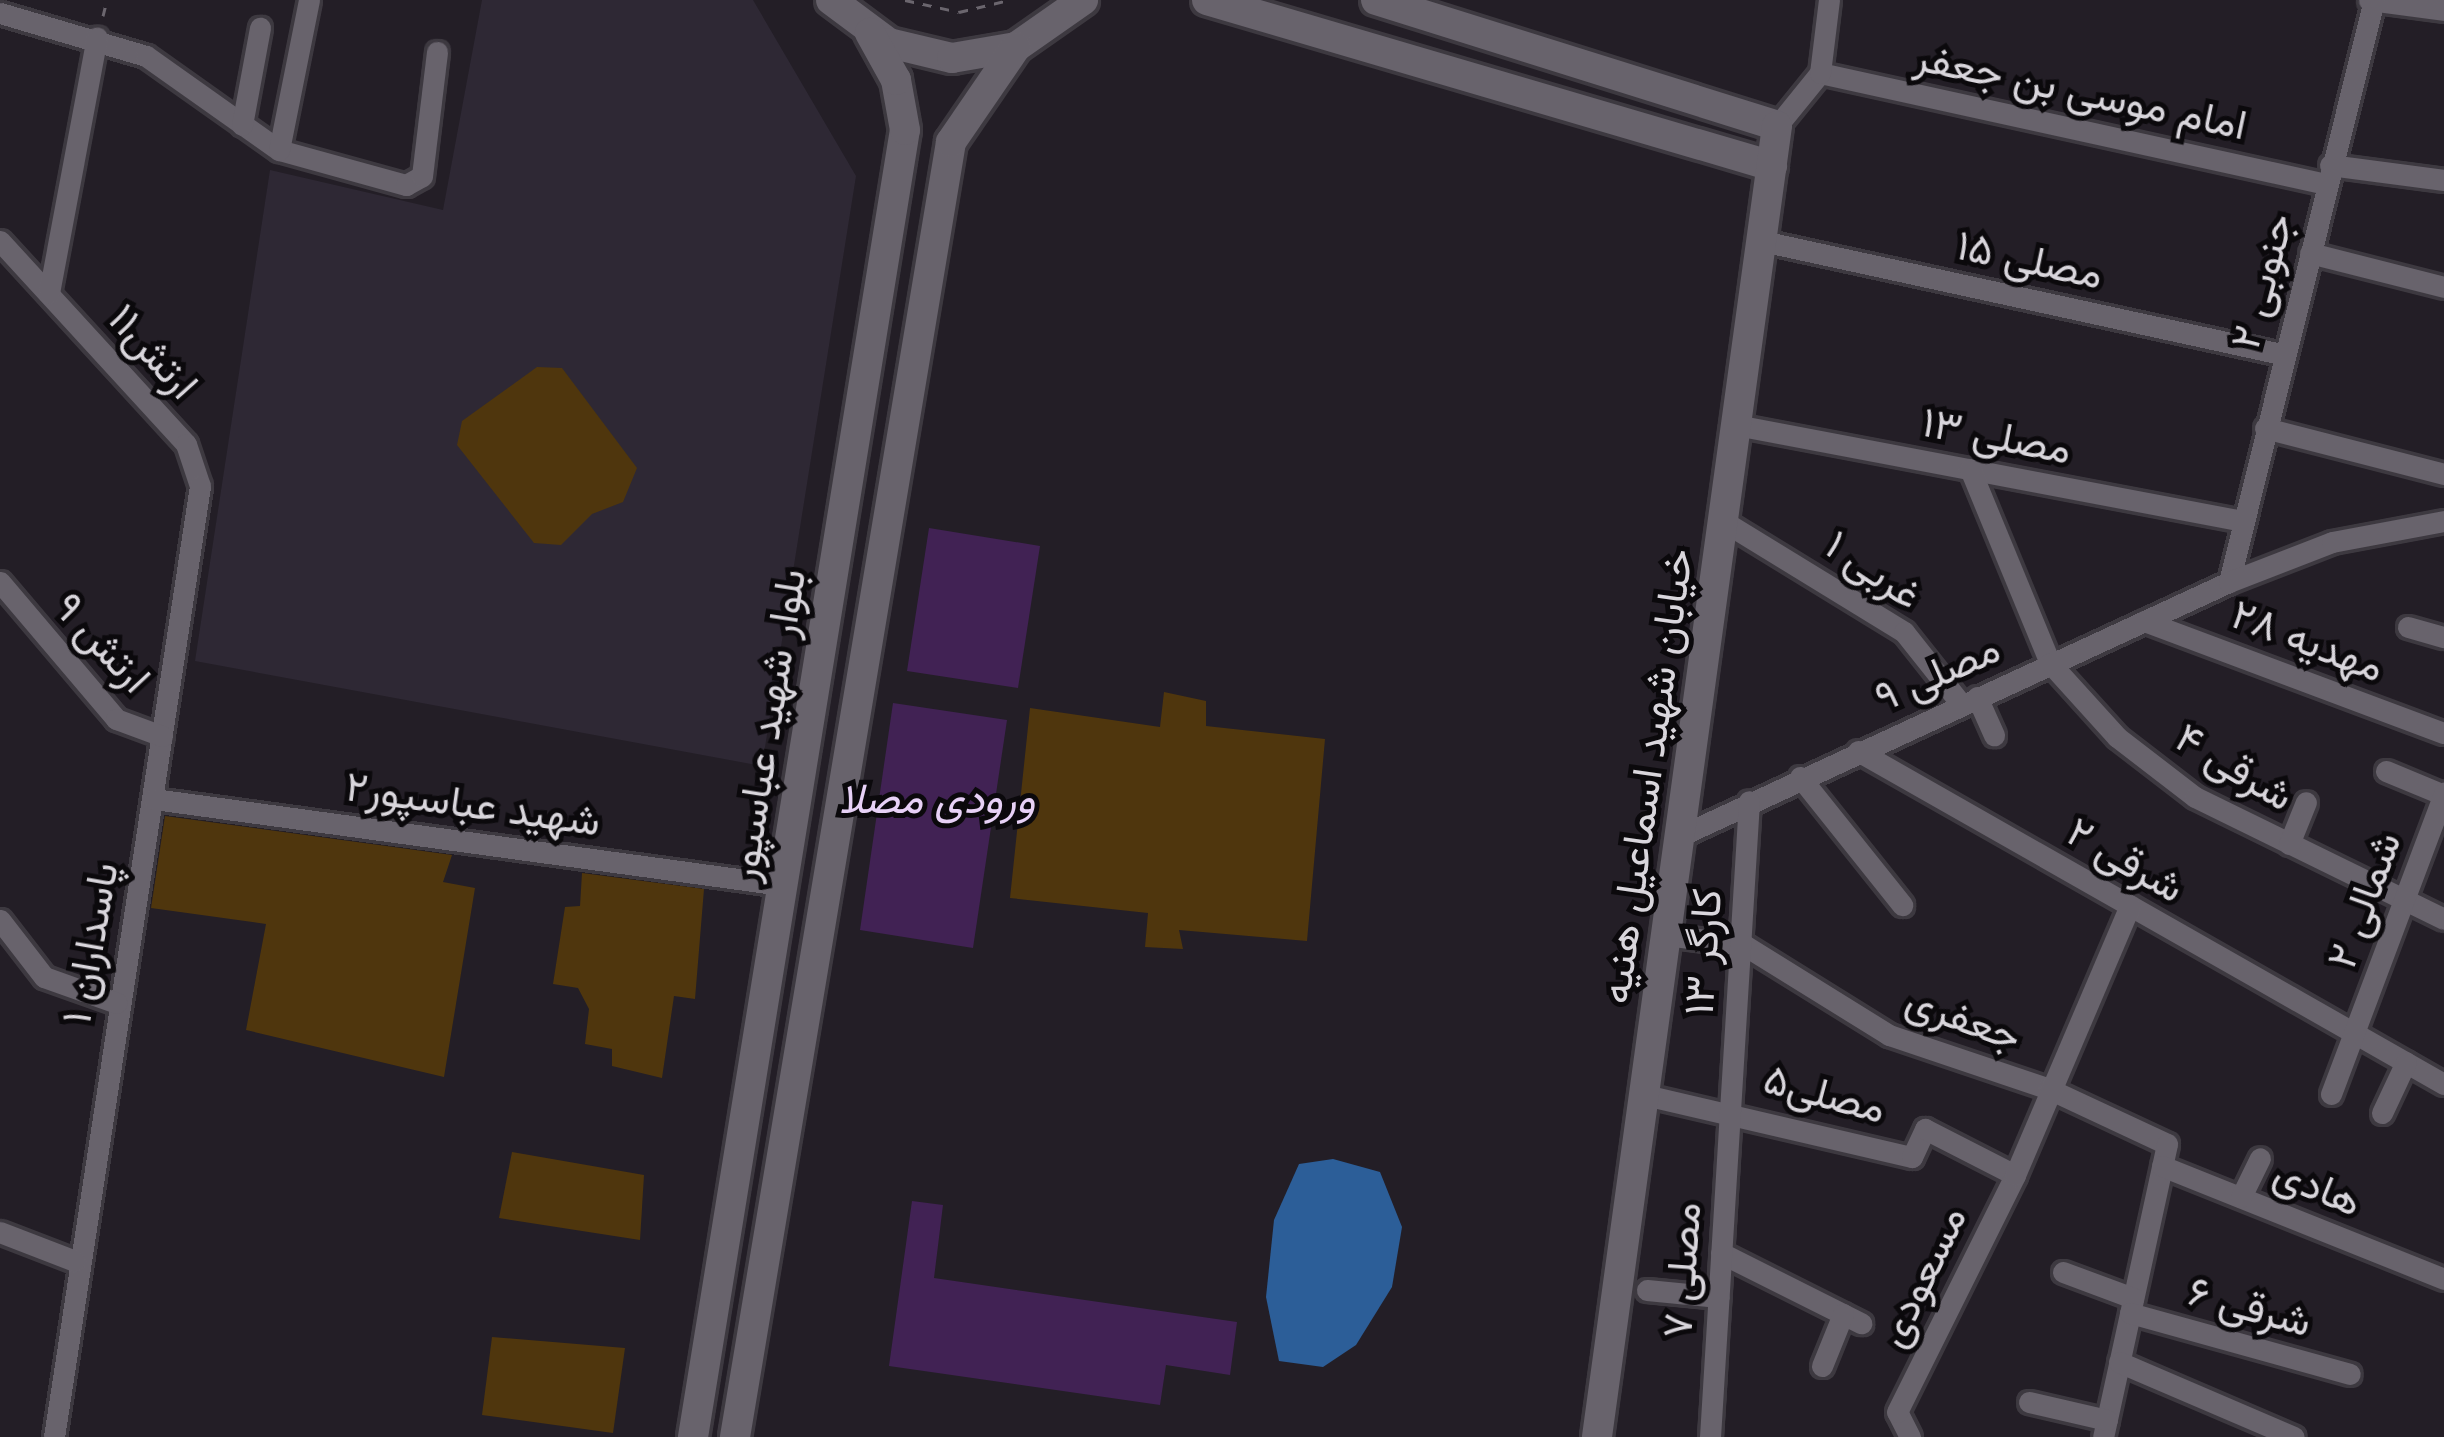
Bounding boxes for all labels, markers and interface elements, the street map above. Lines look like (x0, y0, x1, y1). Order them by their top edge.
street label: امام موسی بن جعفر (1911, 30, 2251, 150)
street label: جنوبی ۲ (2219, 208, 2303, 354)
street label: مصلی ۱۵ (1952, 219, 2108, 299)
street label: ارتش۱۱ (98, 293, 210, 409)
street label: مصلی ۱۳ (1918, 396, 2076, 474)
street label: ۱ غربی (1816, 519, 1932, 619)
street label: خیابان شهید اسماعیل هنیه (1589, 545, 1703, 1007)
street label: بلوار شهید عباسپور (716, 565, 816, 885)
street label: ارتش ۹ (44, 582, 162, 702)
street label: مهدیه ۲۸ (2225, 588, 2391, 692)
street label: مصلی ۹ (1867, 622, 2007, 722)
street label: ۴ شرقی (2167, 711, 2303, 821)
street label: شهید عباسپور۲ (342, 760, 604, 846)
park label: ورودی مصلا (839, 773, 1035, 823)
street label: ۲ شرقی (2058, 805, 2194, 913)
street label: ۲ شمالی (2315, 825, 2411, 975)
street label: پاسداران ۱ (50, 858, 128, 1028)
street label: کارگر ۱۳ (1672, 887, 1732, 1017)
street label: جعفری (1900, 973, 2028, 1061)
street label: مصلی۵ (1759, 1053, 1891, 1133)
street label: هادی (2267, 1146, 2369, 1226)
street label: مسعودی (1865, 1197, 1977, 1355)
street label: مصلی ۷ (1651, 1200, 1711, 1340)
street label: ۶ شرقی (2183, 1265, 2317, 1347)

